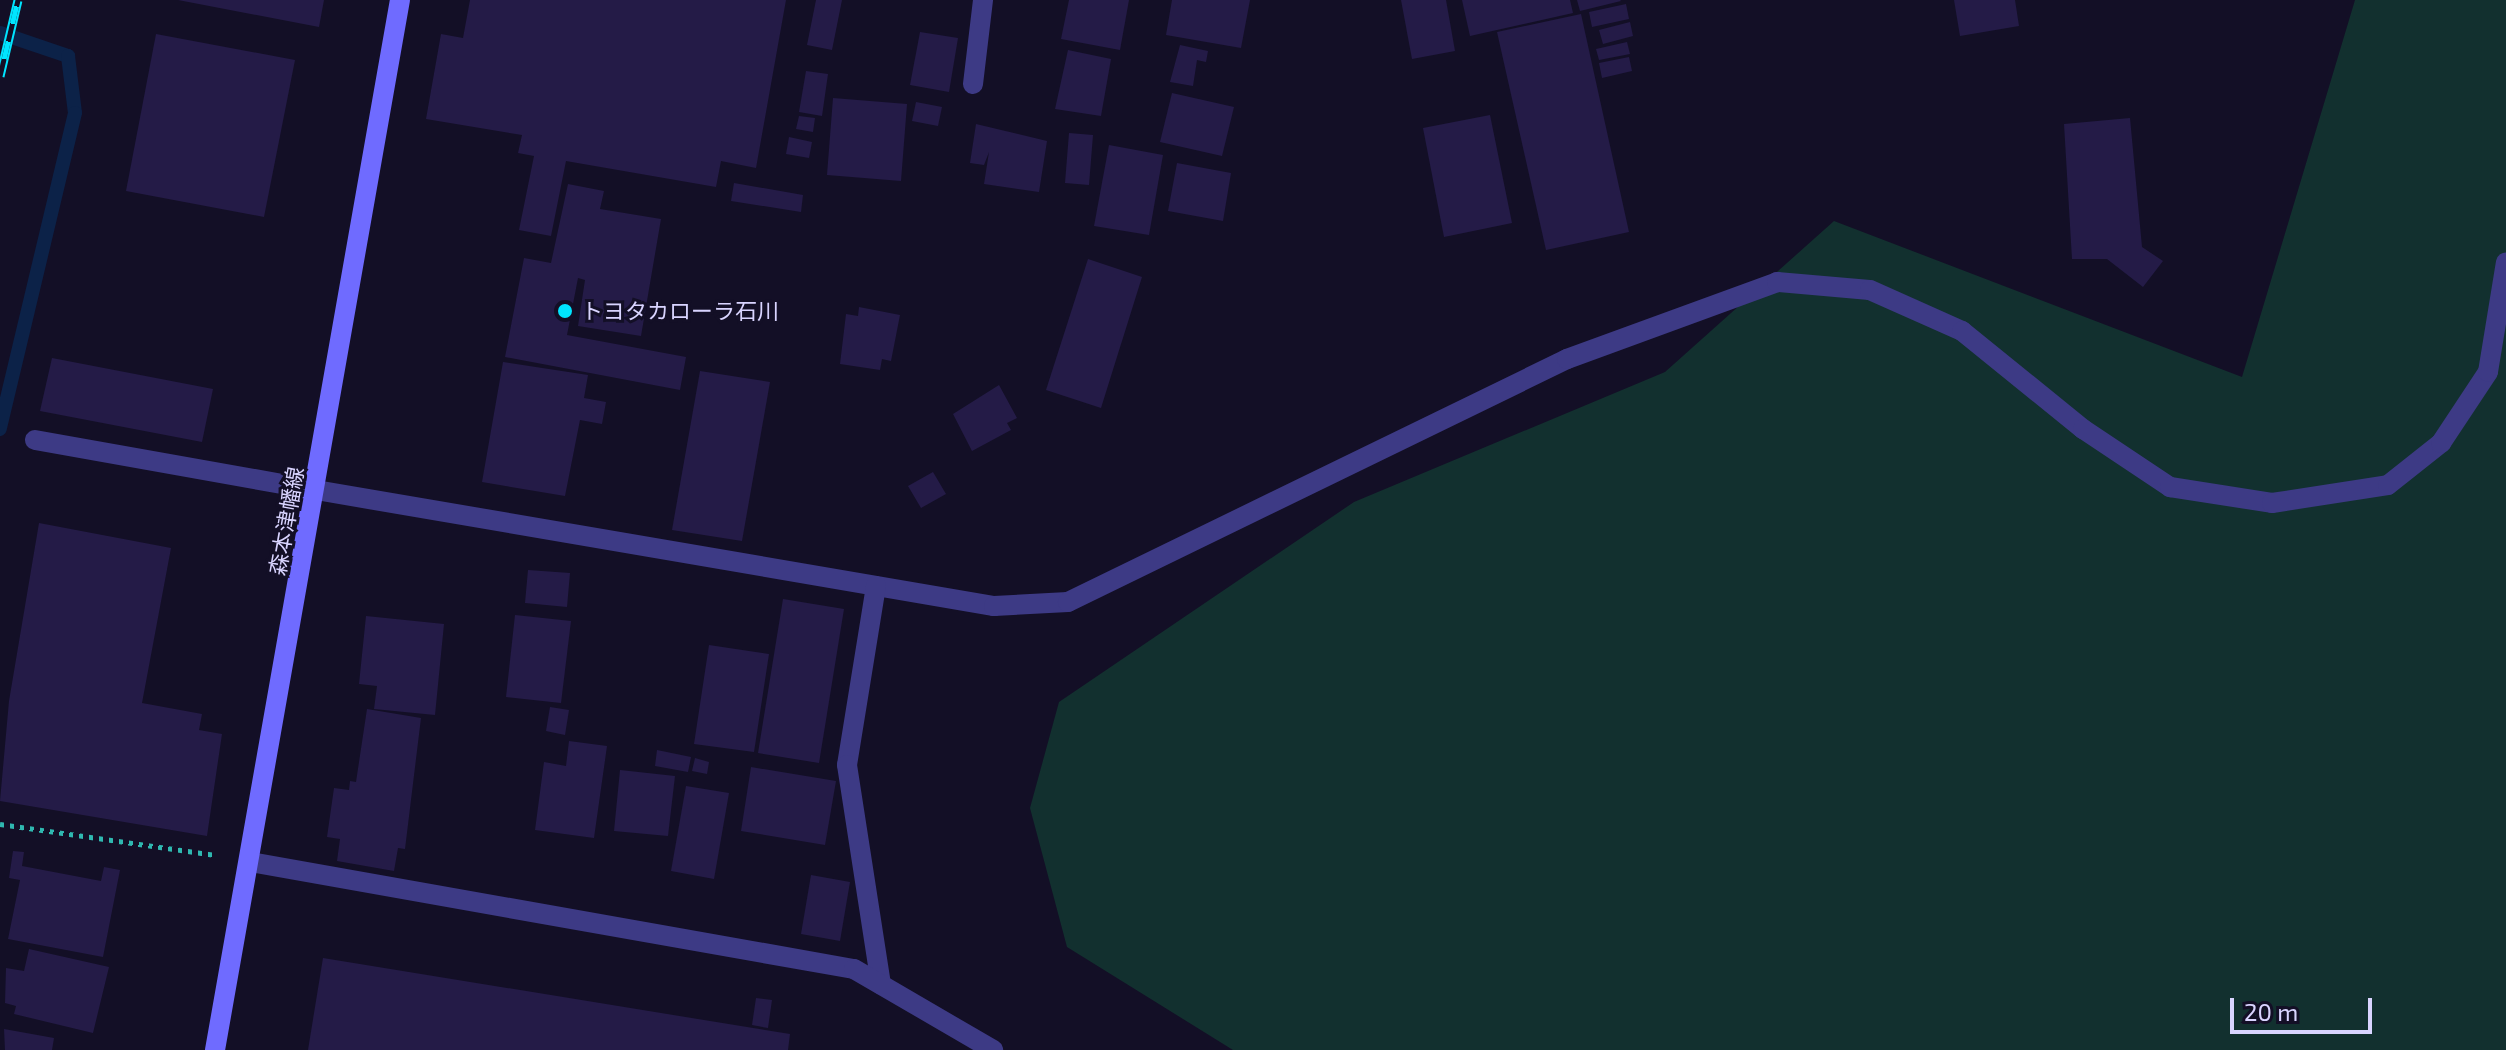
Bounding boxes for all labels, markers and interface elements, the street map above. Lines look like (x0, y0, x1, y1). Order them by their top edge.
place label: トヨタカローラ石川 (581, 298, 779, 324)
marker: トヨタカローラ石川 (556, 302, 574, 320)
street label: 森本津幡線 (263, 465, 309, 577)
scale bar (2234, 982, 2376, 1032)
text: 20 m (2244, 997, 2298, 1026)

